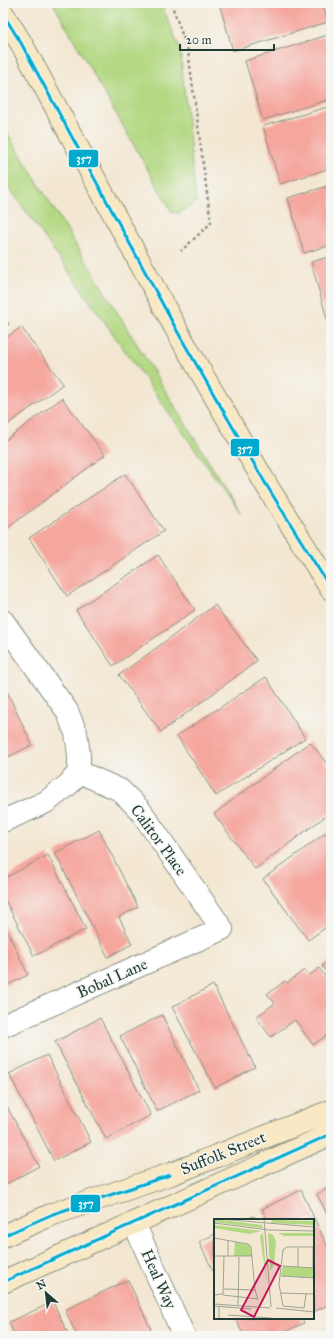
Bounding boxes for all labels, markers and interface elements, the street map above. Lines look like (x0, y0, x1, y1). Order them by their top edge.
scale bar (180, 26, 274, 52)
text: 20 m (186, 33, 212, 47)
line badge: 357 (68, 149, 99, 168)
text: 357 (76, 152, 92, 166)
line badge: 357 (230, 438, 260, 457)
text: 357 (237, 442, 253, 456)
street label: Calitor Place (127, 801, 191, 880)
street label: Bobal Lane (74, 954, 150, 1002)
street label: Suffolk Street (178, 1127, 269, 1179)
line badge: 357 (70, 1194, 101, 1213)
text: 357 (78, 1197, 94, 1211)
inset map (214, 1219, 314, 1319)
street label: Heal Way (137, 1246, 181, 1312)
north arrow (26, 1273, 66, 1313)
text: N (34, 1276, 49, 1293)

